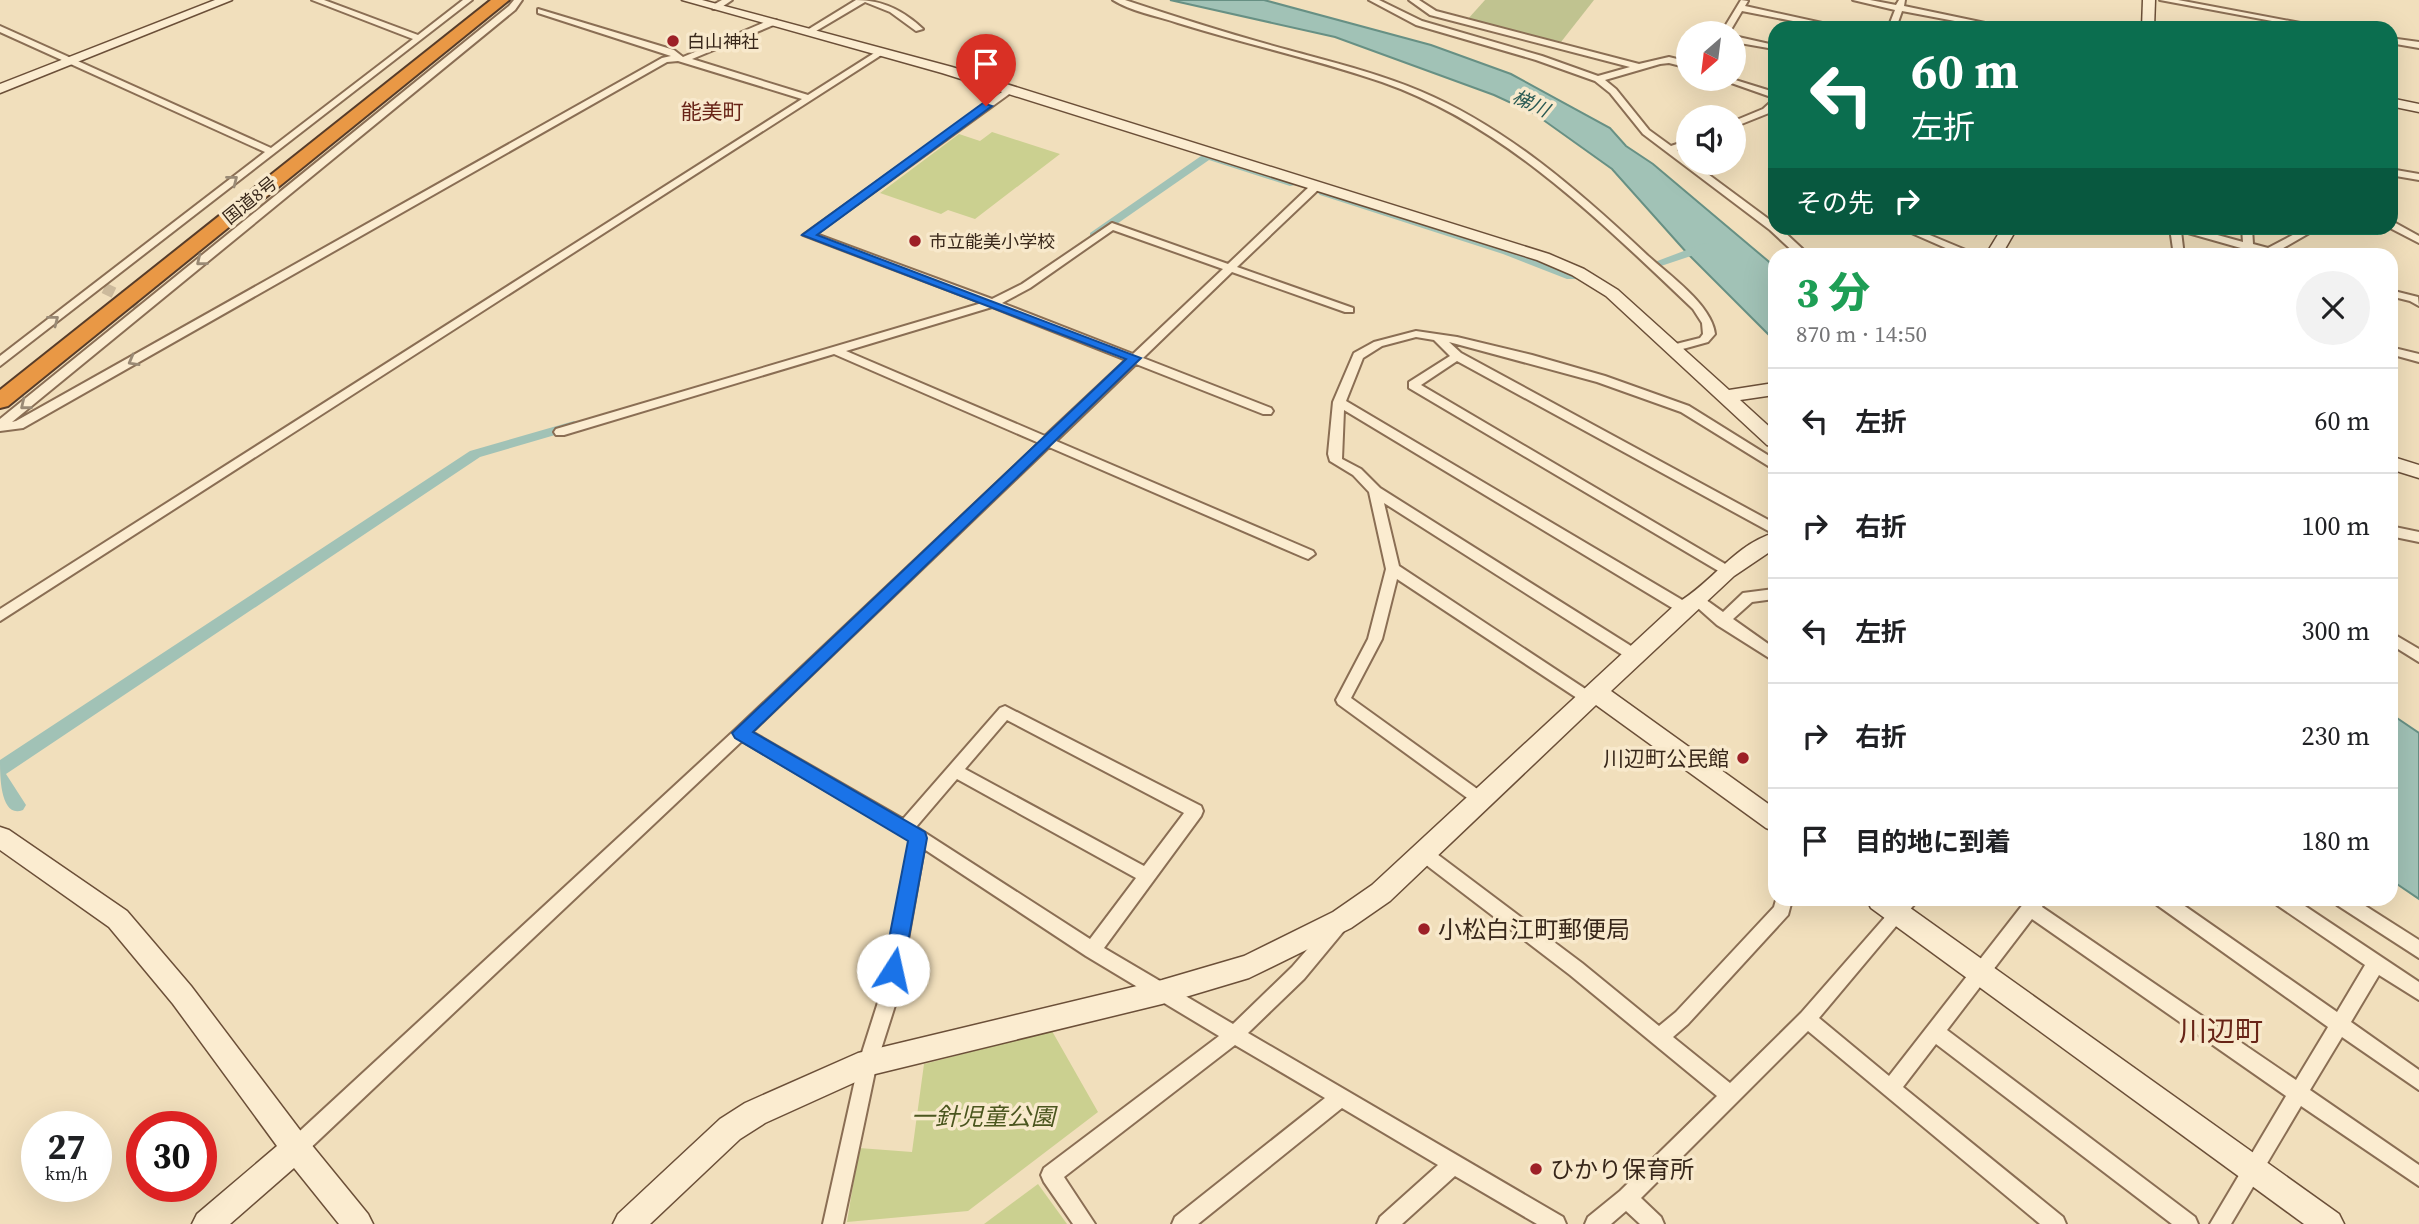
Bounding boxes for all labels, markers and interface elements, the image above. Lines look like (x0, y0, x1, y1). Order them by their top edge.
north arrow (1676, 21, 1746, 91)
map controls (1676, 21, 1746, 175)
place label: 白山神社 (687, 29, 759, 54)
marker: 白山神社 (665, 33, 681, 49)
pin (956, 34, 1016, 106)
text: 60 m (1911, 37, 2019, 104)
icon: arrive (967, 45, 1005, 83)
icon: left (1796, 49, 1887, 140)
water label: 梯川 (1508, 83, 1556, 124)
district label: 能美町 (681, 97, 744, 126)
button: sound (1676, 105, 1746, 175)
text: 左折 (1911, 105, 1975, 149)
street label: 国道8号 (218, 170, 282, 230)
one-way arrow (226, 176, 238, 189)
icon: right (1888, 182, 1926, 220)
text: その先 (1796, 185, 1874, 221)
place label: 市立能美小学校 (929, 229, 1055, 254)
marker: 市立能美小学校 (907, 233, 923, 249)
one-way arrow (196, 253, 209, 265)
text: 3 分 (1796, 263, 1870, 321)
button: close (2296, 271, 2370, 345)
one-way arrow (46, 315, 58, 328)
text: 870 m · 14:50 (1796, 318, 1927, 350)
one-way arrow (128, 353, 140, 366)
one-way arrow (20, 397, 33, 409)
icon: left (1796, 402, 1834, 440)
text: 60 m (2315, 403, 2370, 439)
text: 左折 (1855, 404, 1907, 440)
icon: right (1796, 507, 1834, 545)
text: 100 m (2302, 508, 2370, 544)
text: 右折 (1855, 509, 1907, 545)
icon: left (1796, 612, 1834, 650)
text: 300 m (2302, 613, 2370, 649)
text: 左折 (1855, 614, 1907, 650)
icon: right (1796, 717, 1834, 755)
text: 230 m (2302, 718, 2370, 754)
text: 右折 (1855, 719, 1907, 755)
place label: 川辺町公民館 (1603, 744, 1729, 773)
marker: 川辺町公民館 (1735, 750, 1751, 766)
icon: arrive (1796, 822, 1834, 860)
text: 180 m (2302, 823, 2370, 859)
text: 目的地に到着 (1855, 824, 2011, 860)
place label: 小松白江町郵便局 (1438, 913, 1630, 946)
marker: 小松白江町郵便局 (1416, 921, 1432, 937)
position arrow (856, 933, 930, 1007)
district label: 川辺町 (2179, 1012, 2263, 1050)
park label: 一針児童公園 (911, 1100, 1058, 1133)
speed limit sign: 30 (126, 1111, 217, 1202)
text: 27 (48, 1123, 85, 1171)
place label: ひかり保育所 (1550, 1153, 1694, 1186)
text: km/h (45, 1161, 88, 1186)
marker: ひかり保育所 (1528, 1161, 1544, 1177)

